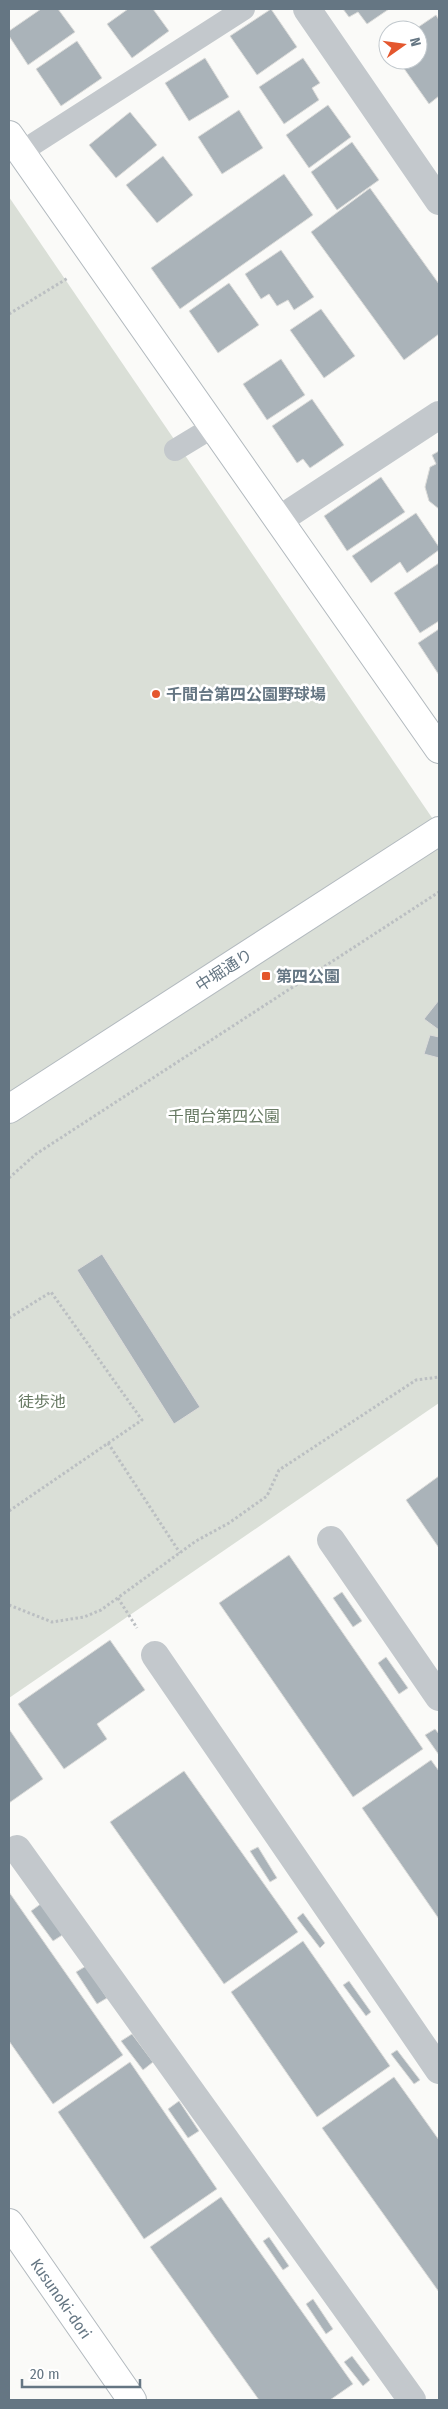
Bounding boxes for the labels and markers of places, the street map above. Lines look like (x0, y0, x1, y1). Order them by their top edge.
place label: 千間台第四公園野球場 (166, 685, 326, 704)
marker: 千間台第四公園野球場 (150, 688, 162, 700)
place label: 第四公園 (276, 967, 340, 986)
marker: 第四公園 (260, 970, 272, 982)

